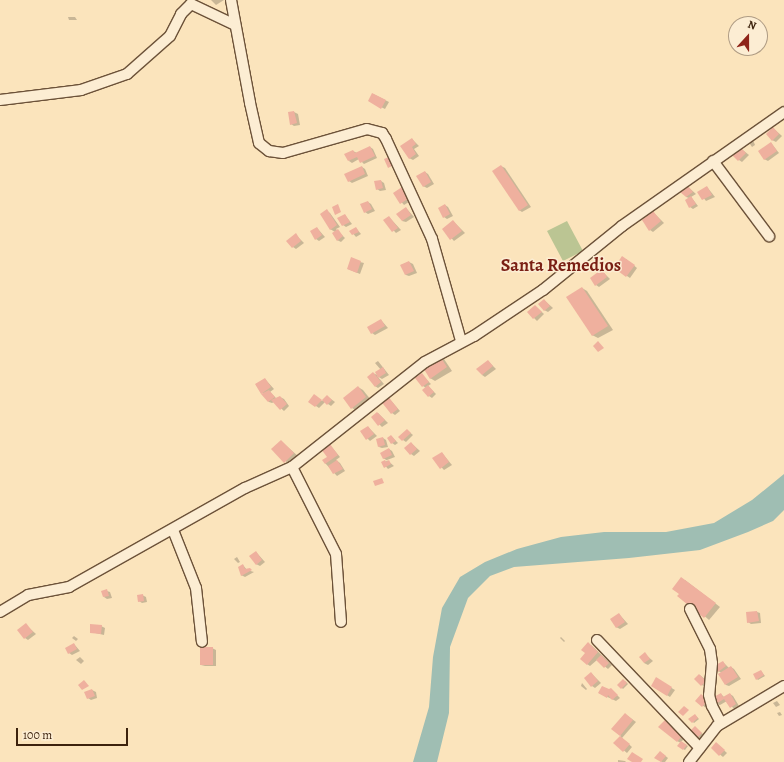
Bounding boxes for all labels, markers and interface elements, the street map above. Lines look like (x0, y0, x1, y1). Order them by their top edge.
north arrow (728, 16, 768, 56)
text: N (746, 17, 759, 34)
district label: Santa Remedios (501, 254, 621, 276)
scale bar (18, 720, 130, 746)
text: 100 m (23, 727, 52, 743)

